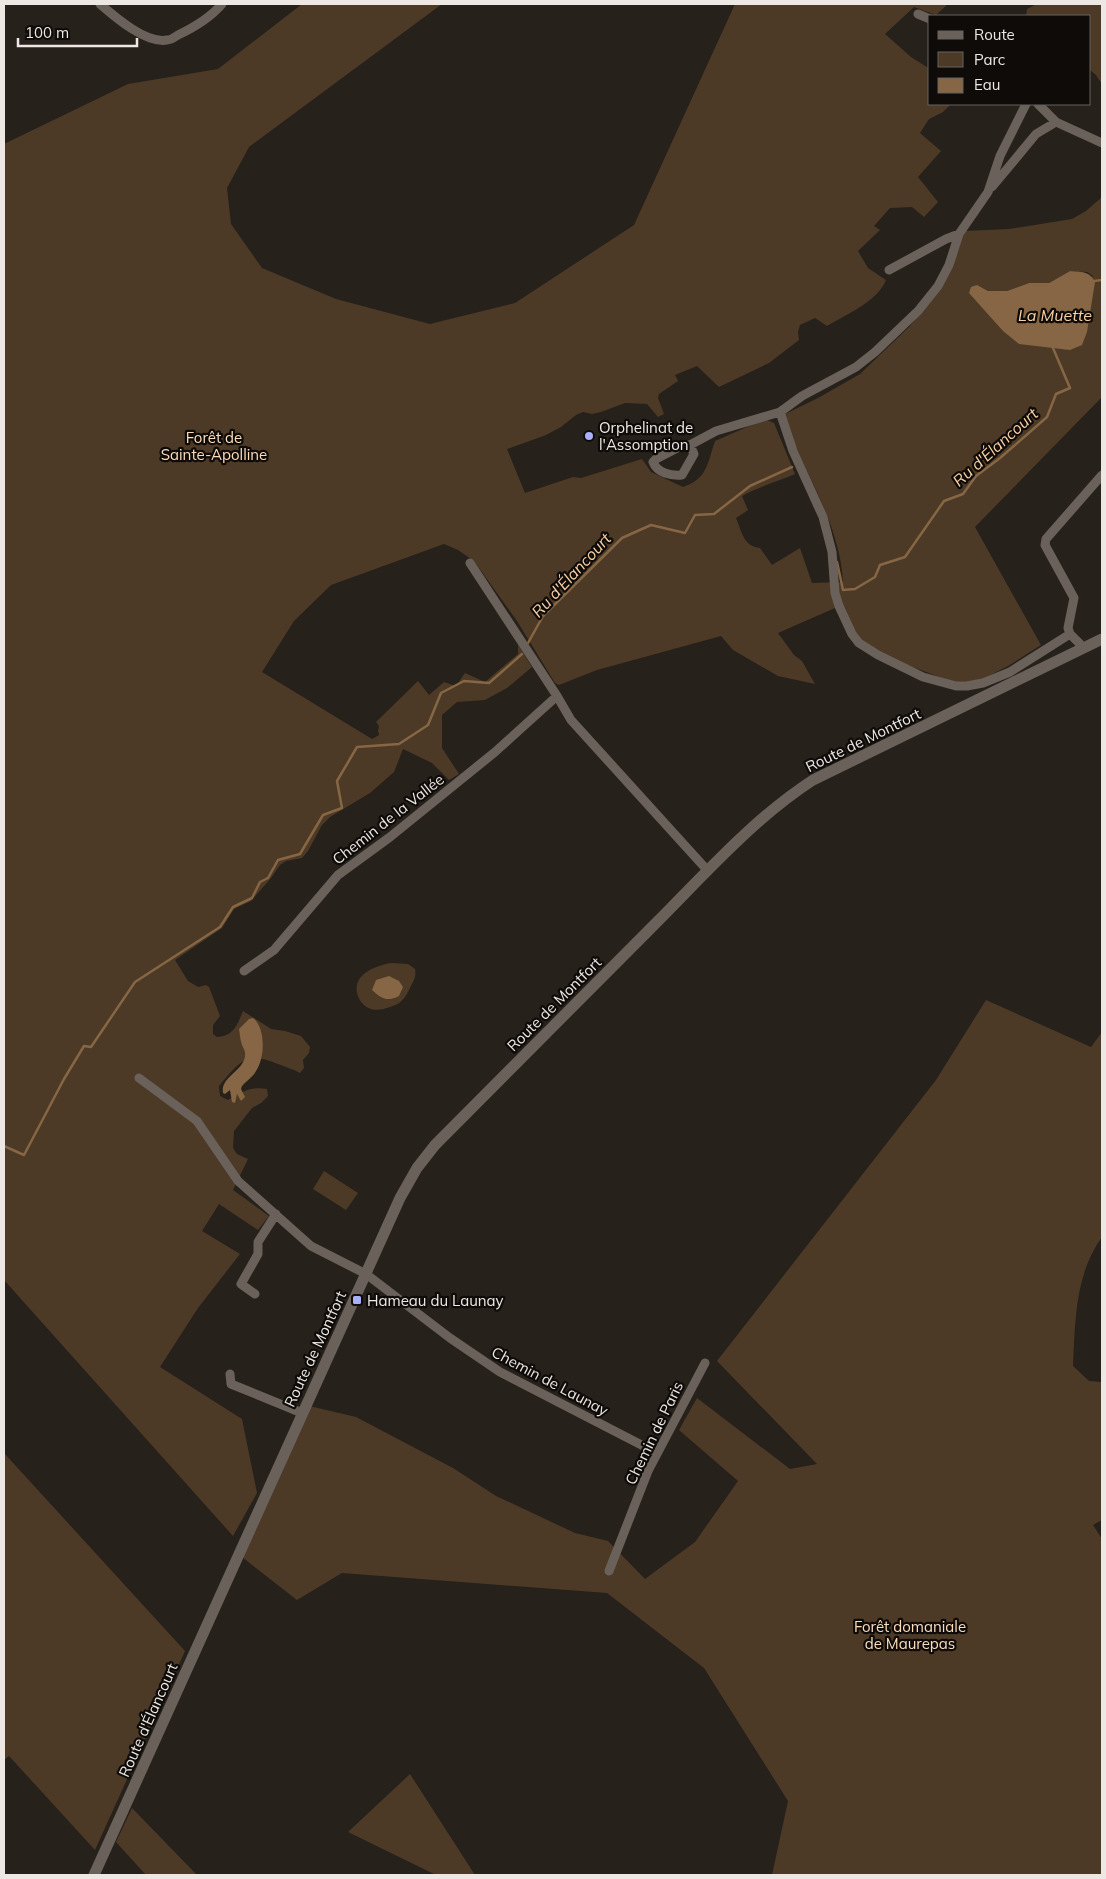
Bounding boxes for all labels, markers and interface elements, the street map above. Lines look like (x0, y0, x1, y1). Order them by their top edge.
scale bar (18, 15, 136, 47)
legend (928, 15, 1091, 105)
text: 100 m (25, 23, 69, 42)
text: Route (974, 25, 1015, 44)
text: Parc (974, 50, 1005, 69)
text: Eau (974, 75, 1000, 94)
water label: La Muette (1018, 305, 1092, 325)
water label: Ru d'Élancourt (948, 403, 1042, 490)
place label: Orphelinat de l'Assomption (599, 418, 693, 454)
park label: Forêt de Sainte-Apolline (161, 428, 267, 464)
marker: Orphelinat de l'Assomption (583, 430, 595, 442)
water label: Ru d'Élancourt (527, 528, 615, 621)
street label: Route de Montfort (802, 704, 924, 776)
street label: Chemin de la Vallée (328, 770, 448, 868)
street label: Route de Montfort (503, 953, 605, 1055)
street label: Route de Montfort (280, 1288, 350, 1410)
place label: Hameau du Launay (367, 1291, 504, 1310)
marker: Hameau du Launay (351, 1294, 363, 1306)
street label: Chemin de Launay (488, 1342, 612, 1420)
street label: Chemin de Paris (621, 1378, 687, 1488)
park label: Forêt domaniale de Maurepas (854, 1617, 966, 1653)
street label: Route d'Élancourt (114, 1660, 182, 1780)

